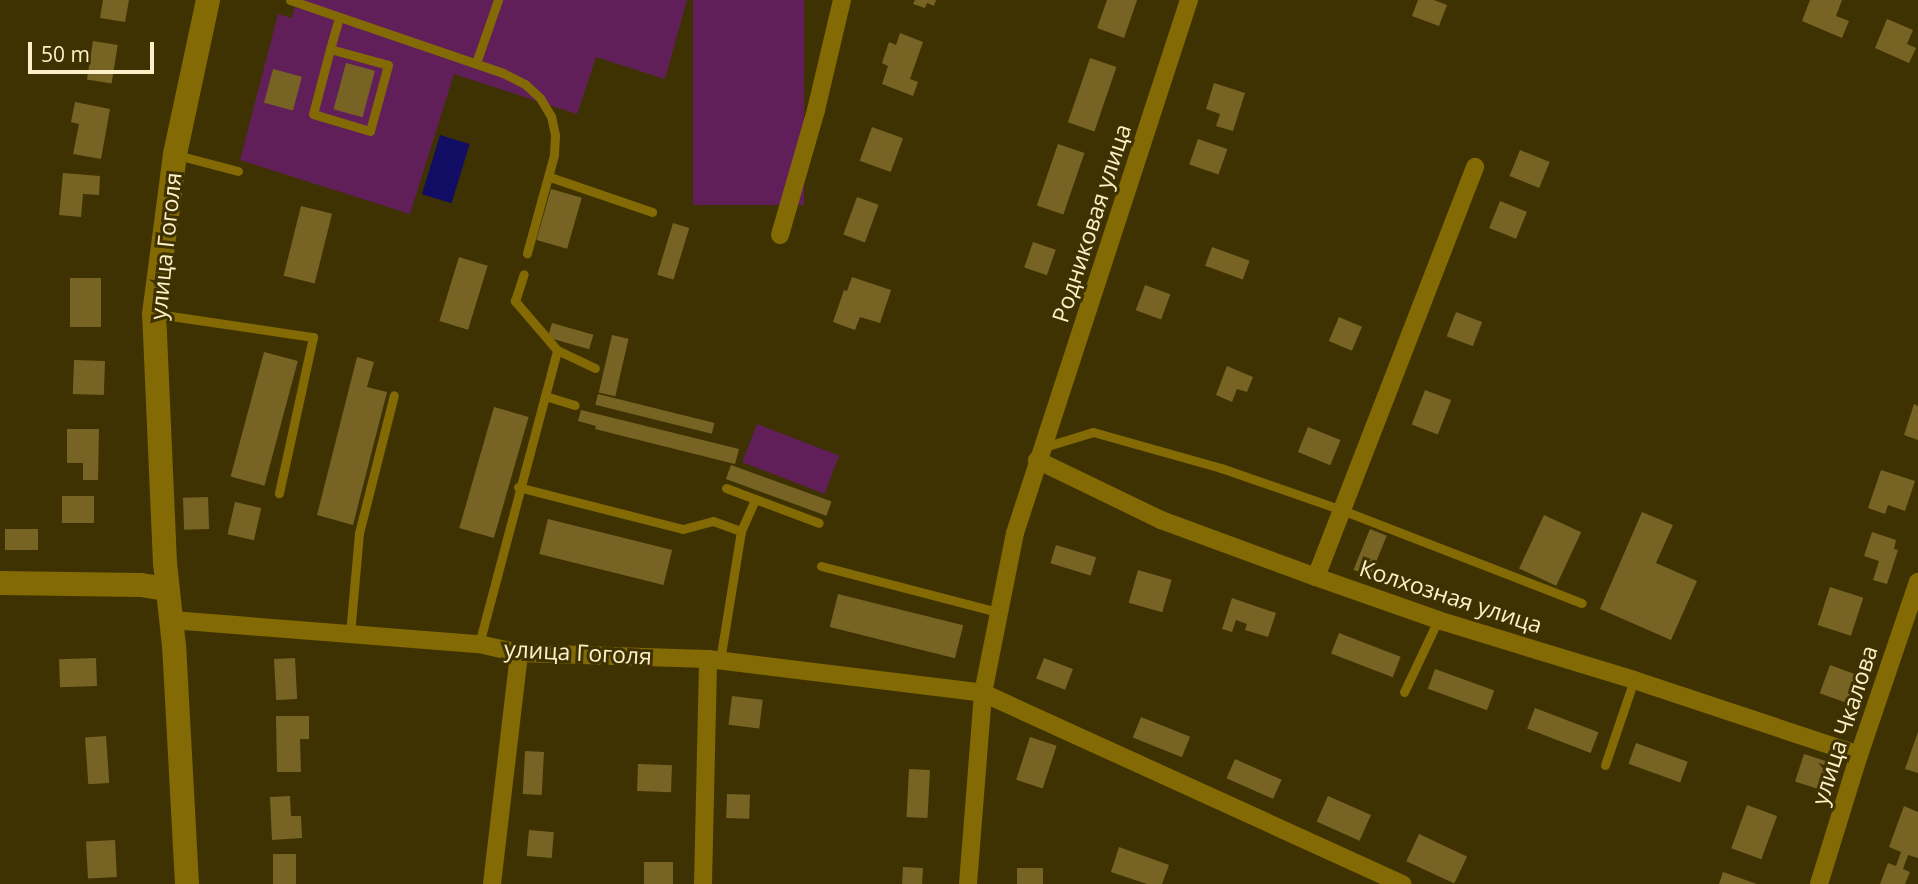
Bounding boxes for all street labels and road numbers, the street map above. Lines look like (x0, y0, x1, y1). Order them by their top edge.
street label: Родниковая улица (1046, 120, 1136, 326)
street label: улица Гоголя (144, 171, 186, 321)
street label: Колхозная улица (1356, 553, 1546, 639)
street label: улица Гоголя (503, 634, 653, 670)
street label: улица Чкалова (1805, 642, 1883, 808)

